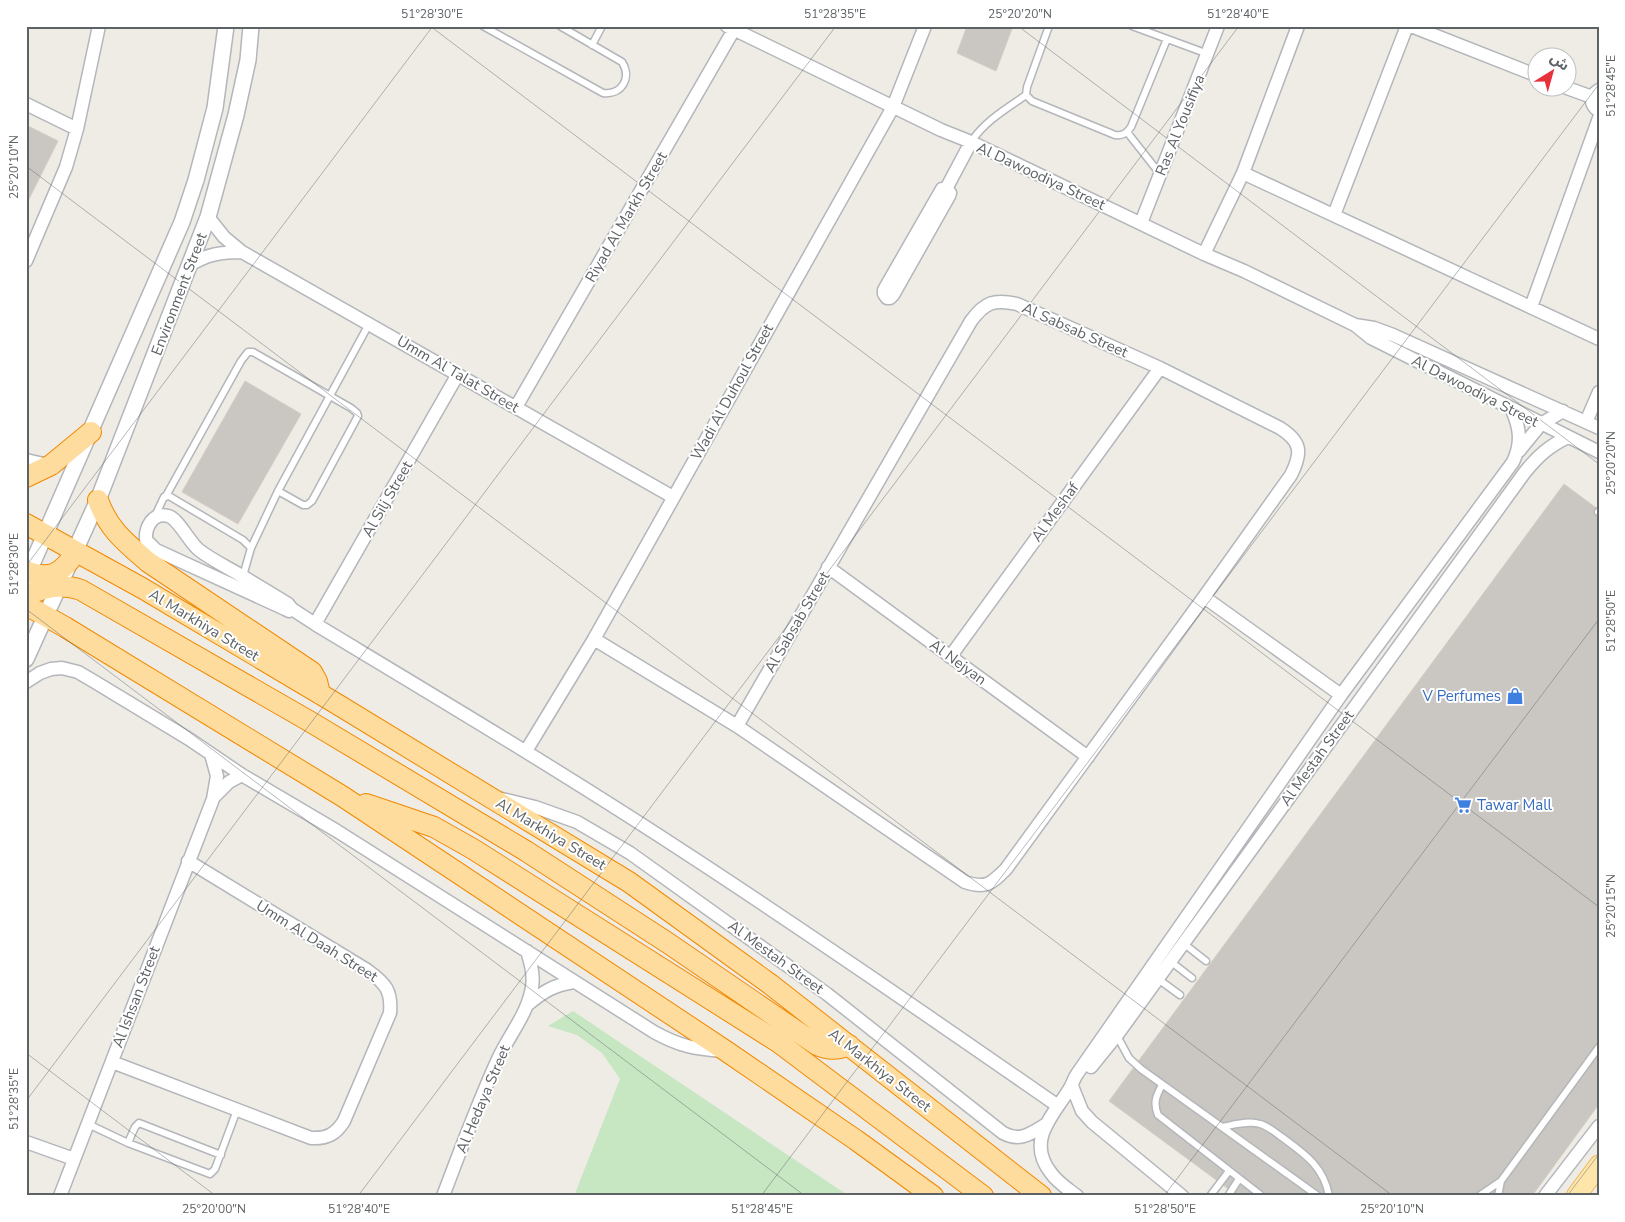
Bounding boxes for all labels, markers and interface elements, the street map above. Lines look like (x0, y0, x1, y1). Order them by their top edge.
text: 51°28'30"E (401, 6, 463, 22)
text: 51°28'35"E (804, 6, 866, 22)
text: 25°20'20"N (988, 6, 1052, 22)
text: 51°28'40"E (1207, 6, 1269, 22)
north arrow (1528, 48, 1578, 98)
text: ش (1546, 49, 1573, 75)
text: 51°28'45"E (1603, 55, 1619, 117)
street label: Ras Al Yousifiya (1151, 71, 1209, 179)
text: 25°20'10"N (6, 135, 22, 199)
street label: Al Dawoodiya Street (973, 137, 1109, 215)
street label: Riyad Al Markh Street (580, 147, 672, 286)
street label: Environment Street (146, 229, 212, 358)
street label: Al Sabsab Street (1019, 298, 1132, 363)
street label: Wadi Al Duhoul Street (686, 320, 778, 464)
street label: Umm Al Talat Street (393, 331, 523, 418)
street label: Al Dawoodiya Street (1408, 350, 1543, 432)
text: 25°20'20"N (1603, 431, 1619, 495)
street label: Al Silj Street (357, 457, 417, 541)
street label: Al Meshaf (1027, 478, 1084, 546)
text: 51°28'30"E (6, 533, 22, 595)
street label: Al Sabsab Street (760, 567, 834, 676)
street label: Al Markhiya Street (145, 584, 263, 666)
text: 51°28'50"E (1603, 590, 1619, 652)
street label: Al Nejyan (925, 635, 991, 689)
place label: V Perfumes (1421, 686, 1501, 706)
shop icon: V Perfumes (1505, 686, 1525, 706)
street label: Al Mestah Street (1275, 706, 1359, 810)
street label: Al Markhiya Street (492, 793, 610, 875)
supermarket icon: Tawar Mall (1453, 795, 1473, 815)
place label: Tawar Mall (1477, 795, 1553, 815)
text: 25°20'15"N (1603, 874, 1619, 938)
street label: Umm Al Daah Street (252, 895, 382, 987)
street label: Al Mestah Street (724, 915, 828, 999)
street label: Al Ishsan Street (107, 943, 165, 1051)
street label: Al Markhiya Street (825, 1024, 936, 1117)
street label: Al Hedaya Street (451, 1041, 515, 1156)
text: 51°28'35"E (6, 1068, 22, 1130)
text: 25°20'00"N (182, 1201, 246, 1217)
text: 51°28'40"E (328, 1201, 390, 1217)
text: 51°28'45"E (731, 1201, 793, 1217)
text: 51°28'50"E (1134, 1201, 1196, 1217)
text: 25°20'10"N (1360, 1201, 1424, 1217)

